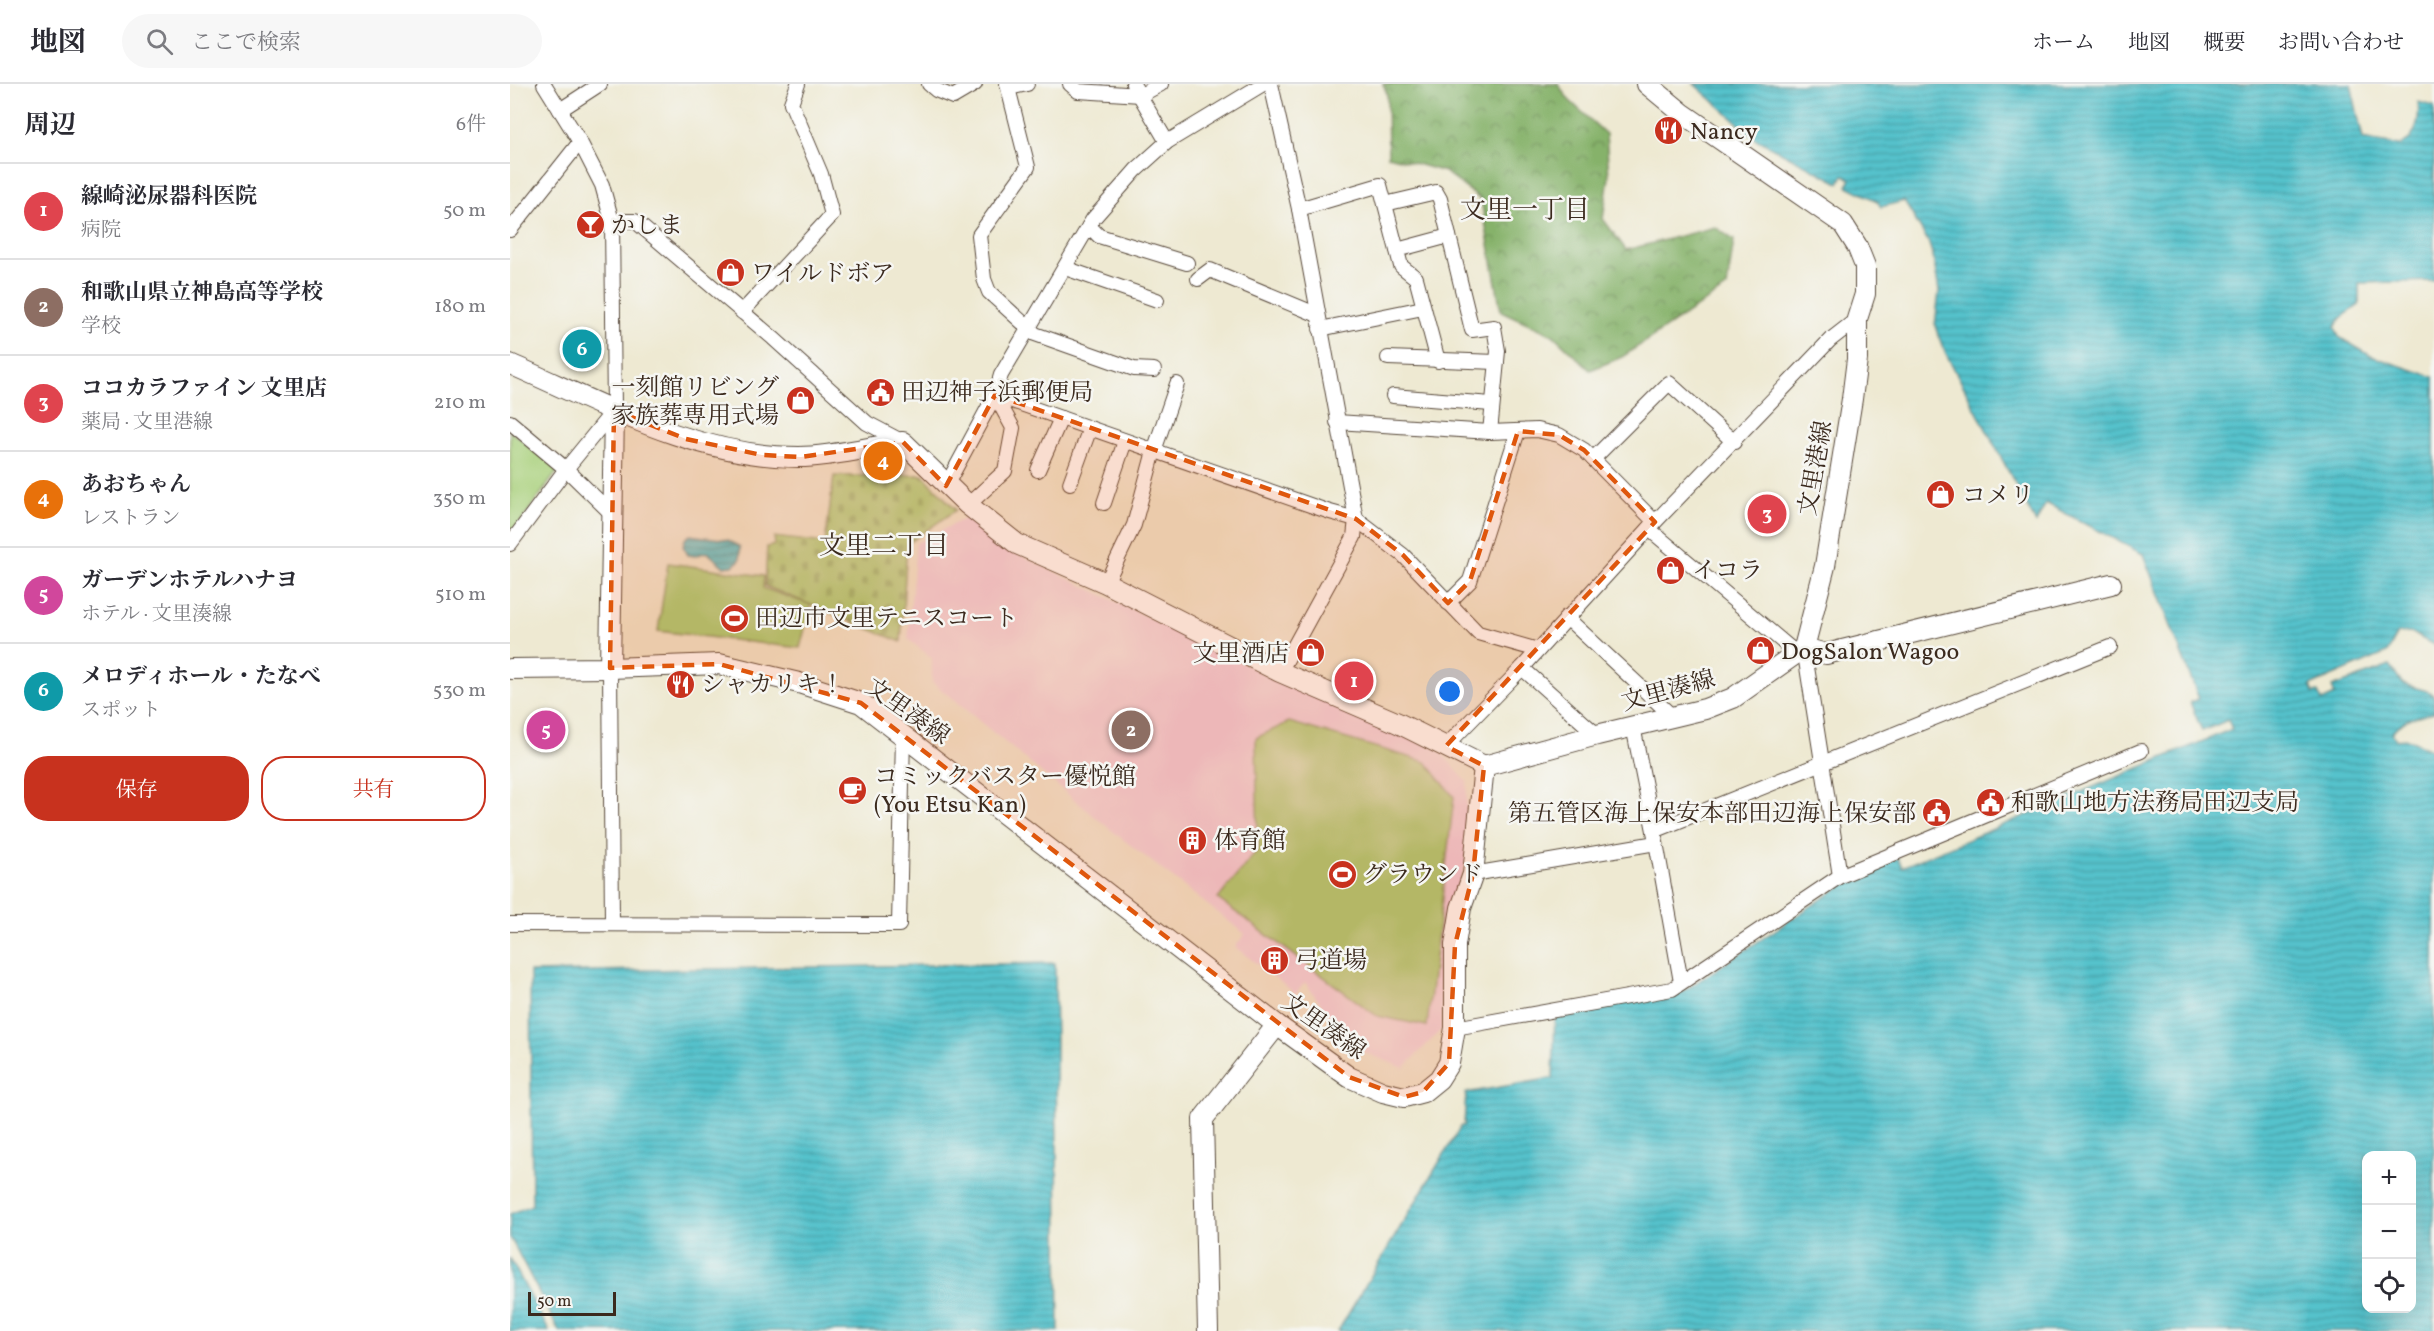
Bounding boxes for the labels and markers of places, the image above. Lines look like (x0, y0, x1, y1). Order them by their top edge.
restaurant icon: Nancy (1653, 115, 1685, 147)
place label: Nancy (1690, 116, 1758, 150)
bar icon: かしま (574, 209, 606, 241)
place label: かしま (611, 210, 683, 244)
shop icon: ワイルドボア (714, 257, 746, 289)
place label: ワイルドボア (751, 258, 894, 292)
pin: 6 (562, 326, 602, 372)
place label: 一刻館リビング 家族葬専用式場 (611, 372, 779, 434)
public building icon: 田辺神子浜郵便局 (864, 376, 896, 408)
place label: 田辺神子浜郵便局 (901, 377, 1093, 411)
shop icon: 一刻館リビング 家族葬専用式場 (784, 385, 816, 417)
pin: 4 (864, 438, 902, 484)
shop icon: コメリ (1925, 479, 1957, 511)
place label: コメリ (1962, 480, 2034, 514)
pin: 3 (1748, 492, 1786, 536)
shop icon: イコラ (1655, 554, 1687, 586)
place label: イコラ (1692, 555, 1763, 589)
sports icon: 田辺市文里テニスコート (718, 602, 750, 634)
place label: 田辺市文里テニスコート (755, 603, 1018, 637)
shop icon: DogSalon Wagoo (1744, 635, 1776, 667)
place label: DogSalon Wagoo (1781, 636, 1959, 670)
shop icon: 文里酒店 (1294, 637, 1326, 669)
place label: 文里酒店 (1193, 638, 1289, 672)
pin: 1 (1334, 658, 1374, 704)
restaurant icon: シャカリキ！ (664, 668, 696, 700)
place label: シャカリキ！ (701, 669, 845, 703)
pin: 5 (526, 708, 566, 752)
pin: 2 (1112, 708, 1150, 752)
place label: コミックバスター優悦館 (You Etsu Kan) (874, 761, 1136, 823)
cafe icon: コミックバスター優悦館 (You Etsu Kan) (837, 774, 869, 806)
public building icon: 和歌山地方法務局田辺支局 (1974, 786, 2006, 818)
place label: 和歌山地方法務局田辺支局 (2011, 787, 2299, 821)
public building icon: 第五管区海上保安本部田辺海上保安部 (1921, 797, 1953, 829)
place label: 第五管区海上保安本部田辺海上保安部 (1508, 798, 1916, 832)
building icon: 体育館 (1177, 824, 1209, 856)
place label: 体育館 (1214, 825, 1286, 859)
sports icon: グラウンド (1326, 858, 1358, 890)
place label: グラウンド (1363, 859, 1483, 893)
building icon: 弓道場 (1258, 944, 1290, 976)
place label: 弓道場 (1295, 945, 1367, 979)

